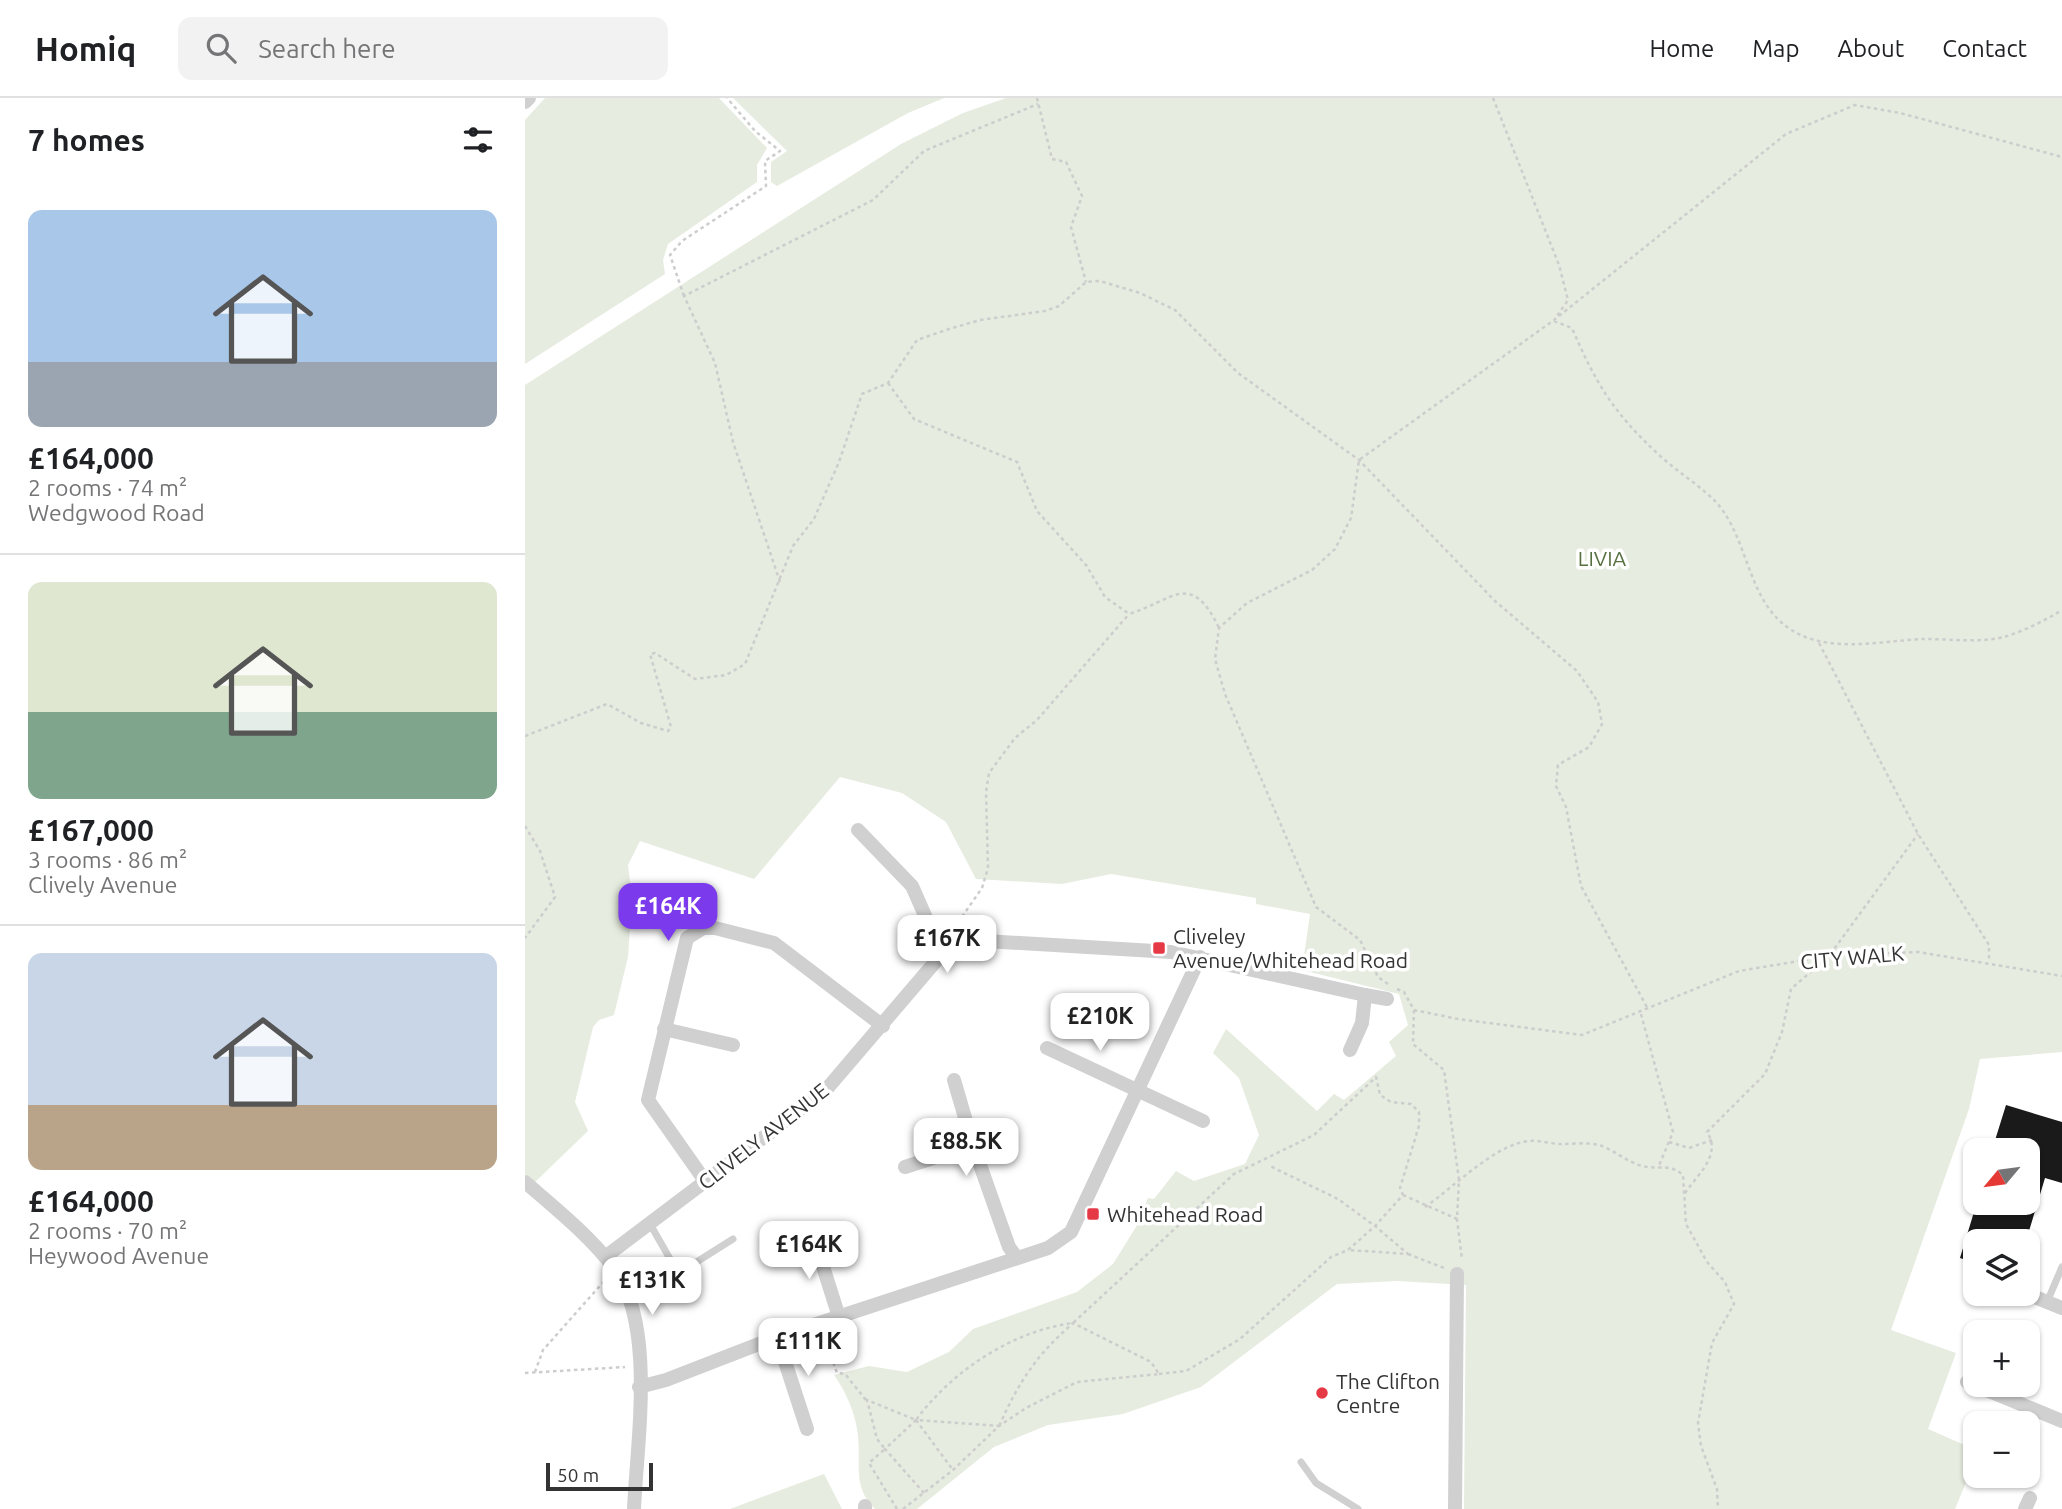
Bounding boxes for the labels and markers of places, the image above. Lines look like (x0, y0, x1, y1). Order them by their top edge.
pin: £164K (619, 884, 717, 943)
pin: £167K (898, 916, 996, 975)
place label: Cliveley Avenue/Whitehead Road (1173, 924, 1408, 972)
marker: Cliveley Avenue/Whitehead Road (1151, 940, 1167, 956)
pin: £210K (1051, 993, 1149, 1053)
pin: £88.5K (909, 1118, 1023, 1178)
place label: Whitehead Road (1107, 1202, 1263, 1226)
marker: Whitehead Road (1085, 1206, 1101, 1222)
pin: £164K (760, 1222, 858, 1281)
pin: £131K (603, 1258, 701, 1317)
pin: £111K (759, 1318, 857, 1378)
place label: The Clifton Centre (1336, 1369, 1440, 1417)
marker: The Clifton Centre (1314, 1385, 1330, 1401)

